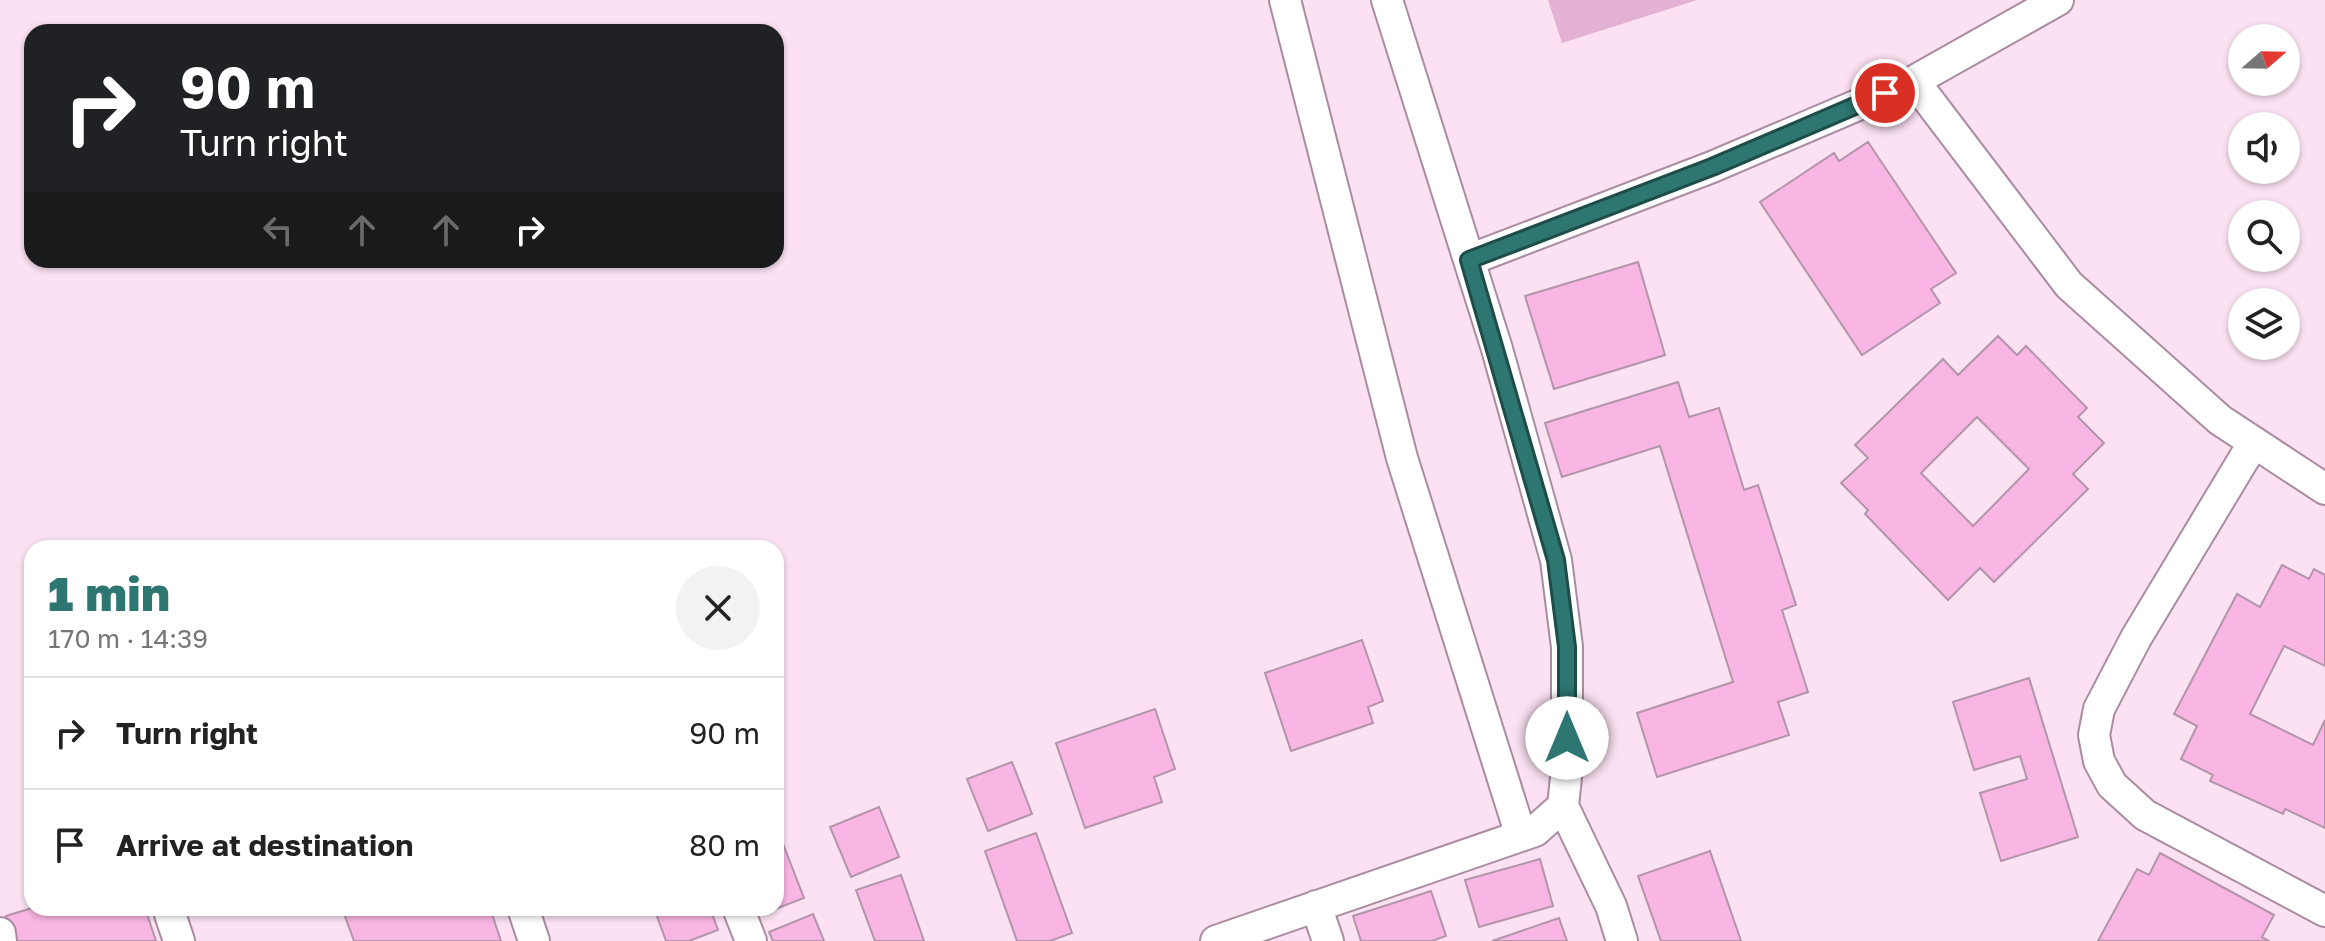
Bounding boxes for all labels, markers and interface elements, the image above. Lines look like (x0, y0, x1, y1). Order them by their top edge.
north arrow (2228, 24, 2300, 96)
map controls (2228, 24, 2300, 360)
text: 90 m (180, 53, 315, 120)
icon: right (48, 56, 152, 160)
pin (1851, 59, 1919, 127)
icon: arrive (1863, 71, 1907, 115)
button: sound (2228, 112, 2300, 184)
text: Turn right (180, 121, 348, 164)
button: search (2228, 200, 2300, 272)
icon: left (256, 208, 300, 252)
icon: ahead (340, 208, 384, 252)
icon: ahead (424, 208, 468, 252)
icon: right (508, 208, 552, 252)
button: layers (2228, 288, 2300, 360)
text: 1 min (48, 564, 170, 622)
button: close (676, 566, 760, 650)
text: 170 m · 14:39 (48, 623, 208, 654)
position arrow (1525, 696, 1609, 780)
icon: right (48, 711, 92, 755)
text: Turn right (116, 715, 258, 751)
text: 90 m (689, 715, 760, 751)
icon: arrive (48, 823, 92, 867)
text: Arrive at destination (116, 827, 413, 863)
text: 80 m (689, 827, 760, 863)

